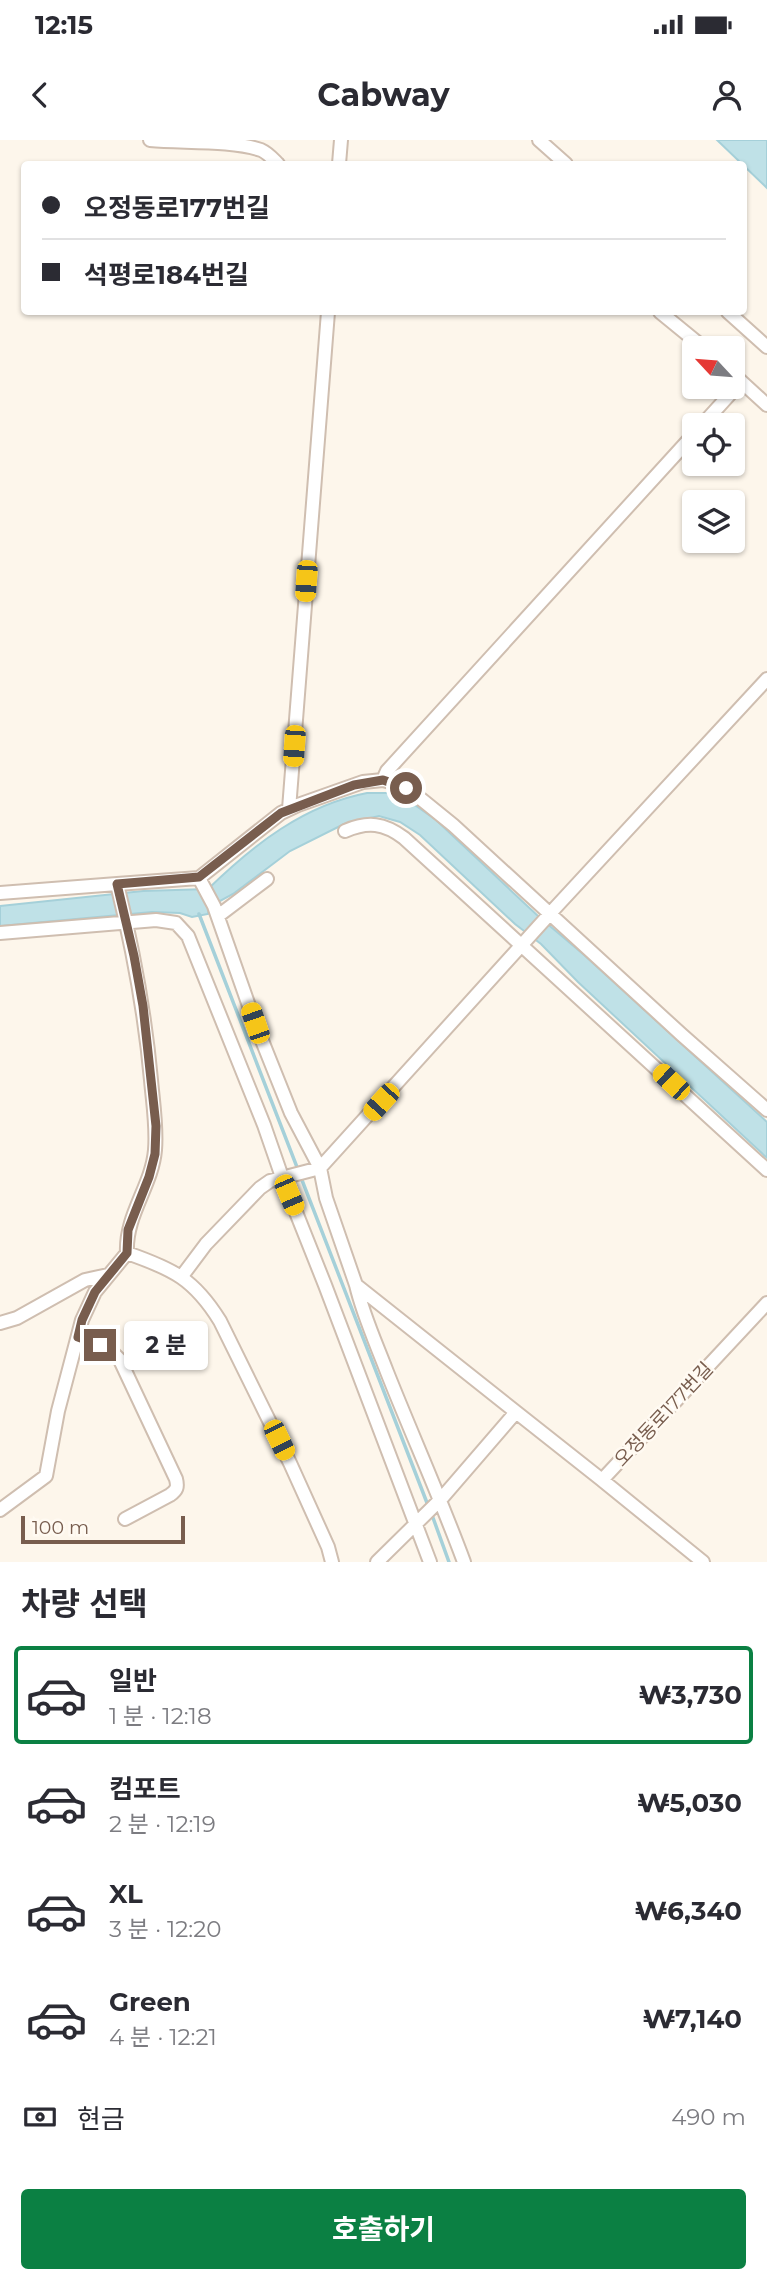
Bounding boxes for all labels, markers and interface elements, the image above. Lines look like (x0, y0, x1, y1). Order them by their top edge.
text: 12:15 (35, 9, 93, 41)
text: Cabway (317, 75, 450, 114)
icon: back (21, 76, 59, 114)
icon: person (708, 76, 746, 114)
text: 오정동로177번길 (84, 192, 270, 224)
text: 석평로184번길 (84, 259, 249, 291)
north arrow (682, 336, 746, 399)
map controls (682, 336, 745, 553)
button: locate (682, 413, 745, 476)
button: layers (682, 490, 745, 553)
car (295, 559, 318, 603)
car (283, 724, 306, 768)
route start (390, 772, 422, 804)
car (239, 1000, 272, 1046)
car (649, 1060, 694, 1104)
car (360, 1079, 403, 1125)
car (272, 1172, 307, 1218)
callout: 2 분 (124, 1320, 208, 1370)
route end (84, 1329, 116, 1361)
text: 2 분 (145, 1331, 187, 1359)
street label: 오정동로177번길 (609, 1357, 718, 1471)
car (261, 1417, 298, 1463)
scale bar (21, 1513, 186, 1545)
text: 100 m (32, 1516, 89, 1539)
text: 차량 선택 (21, 1584, 148, 1623)
icon: car (25, 1664, 88, 1727)
text: 일반 (109, 1665, 157, 1697)
text: ₩3,730 (639, 1679, 742, 1711)
text: 1 분 · 12:18 (109, 1702, 212, 1730)
icon: car (25, 1772, 88, 1835)
text: 컴포트 (109, 1773, 181, 1805)
text: ₩5,030 (637, 1787, 742, 1819)
text: 2 분 · 12:19 (109, 1810, 216, 1838)
text: XL (109, 1878, 143, 1910)
icon: car (25, 1880, 88, 1943)
text: ₩6,340 (635, 1895, 742, 1927)
text: 3 분 · 12:20 (109, 1915, 222, 1943)
text: Green (109, 1986, 191, 2018)
icon: car (25, 1988, 88, 2051)
text: ₩7,140 (643, 2003, 742, 2035)
text: 4 분 · 12:21 (109, 2023, 217, 2051)
icon: cash (21, 2098, 59, 2136)
text: 현금 (77, 2103, 125, 2135)
text: 490 m (671, 2103, 746, 2131)
button: 호출하기 (21, 2189, 746, 2269)

